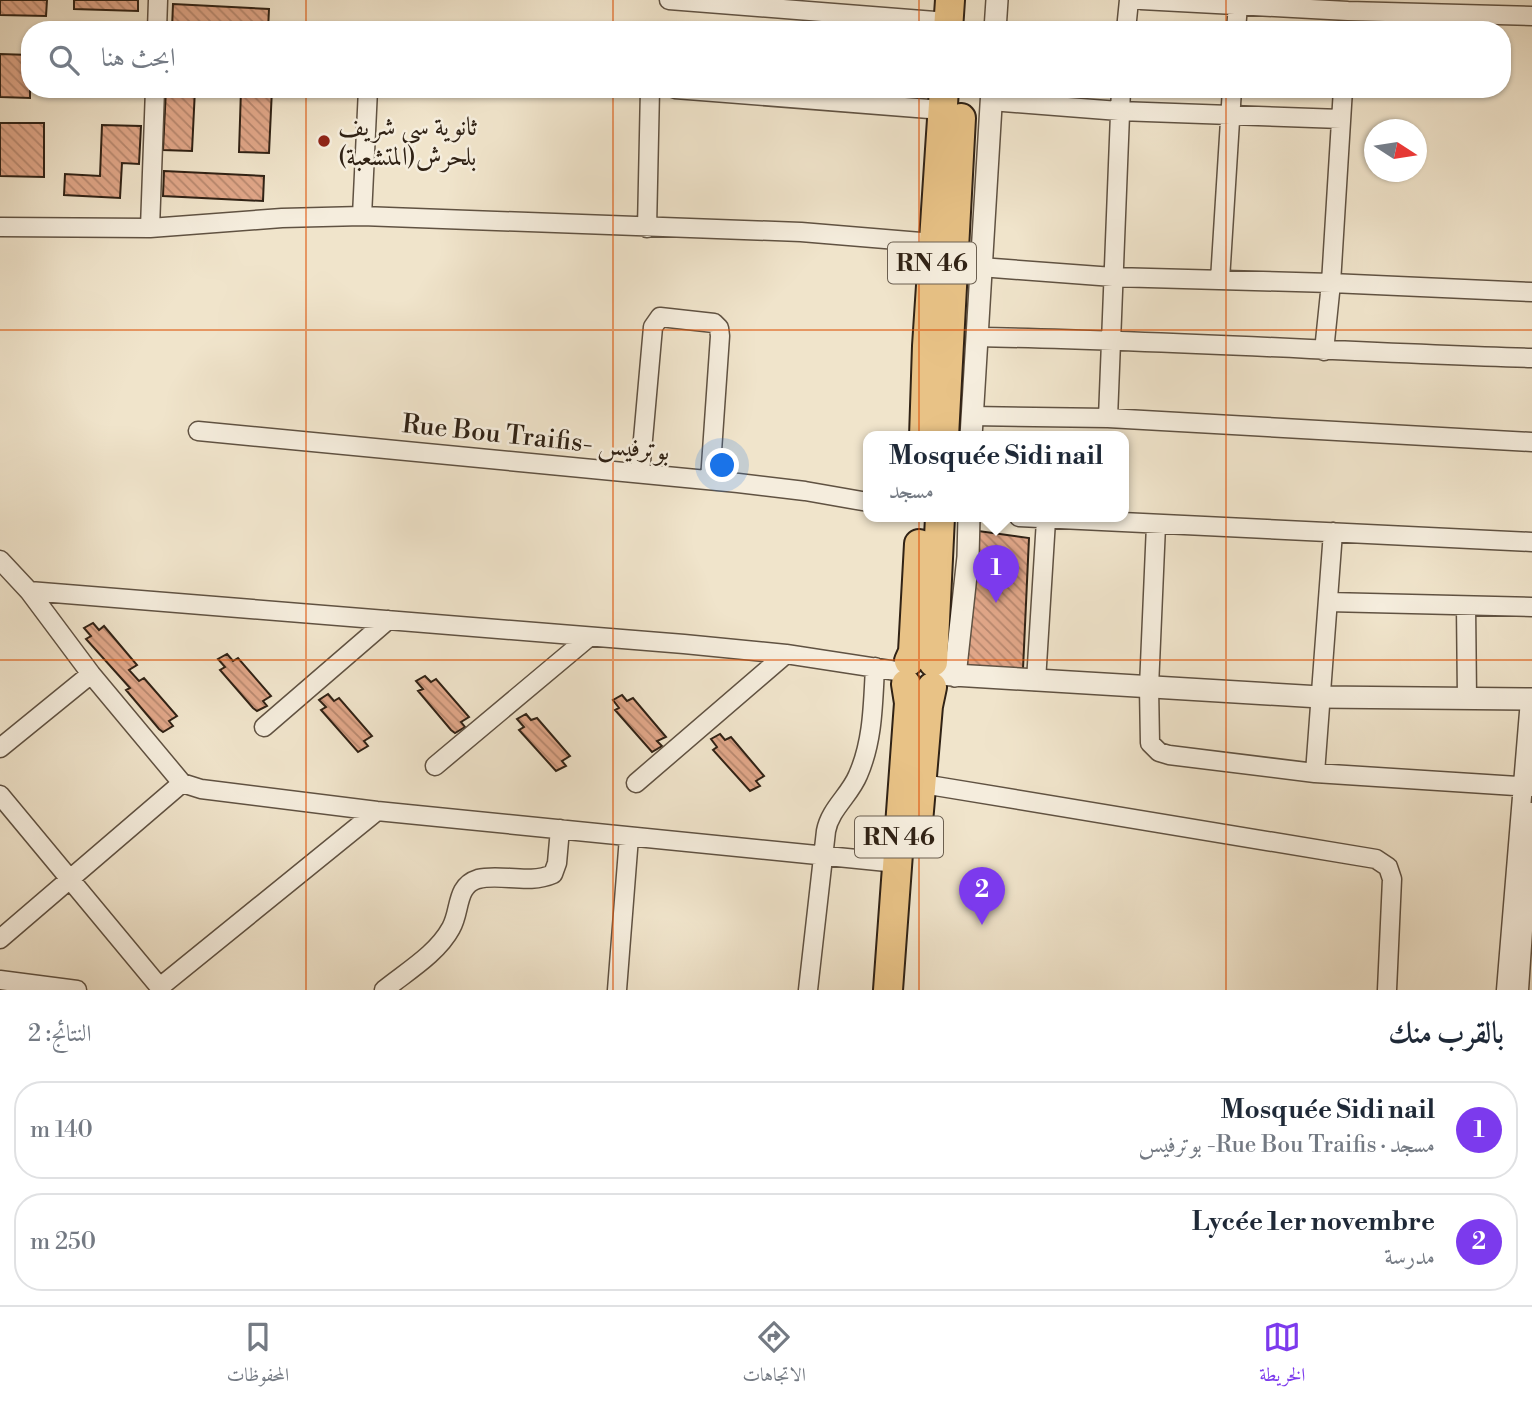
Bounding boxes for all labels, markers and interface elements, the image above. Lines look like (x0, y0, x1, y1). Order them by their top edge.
search box (21, 21, 1511, 98)
icon: search (45, 41, 83, 79)
text: ابحث هنا (101, 42, 176, 74)
place label: ثانوية سي شريف بلحرش(المتشعبة) (338, 111, 478, 173)
north arrow (1364, 119, 1427, 182)
marker: ثانوية سي شريف بلحرش(المتشعبة) (316, 133, 332, 149)
road number: RN 46 (888, 242, 976, 284)
street label: Rue Bou Traifis- بوترفيس (400, 408, 671, 469)
popup (863, 431, 1129, 522)
text: Mosquée Sidi nail (889, 440, 1103, 472)
your location (705, 448, 739, 482)
text: مسجد (889, 477, 934, 505)
pin: 1 (973, 545, 1019, 603)
road number: RN 46 (855, 816, 943, 858)
pin: 2 (959, 867, 1005, 925)
text: بالقرب منك (1388, 1015, 1504, 1053)
text: النتائج: 2 (28, 1020, 91, 1048)
text: Mosquée Sidi nail (1220, 1094, 1435, 1126)
text: 140 m (30, 1116, 93, 1144)
text: 1 (1473, 1116, 1485, 1144)
text: مسجد · Rue Bou Traifis- بوترفيس (1138, 1131, 1435, 1159)
text: Lycée 1er novembre (1192, 1206, 1435, 1238)
text: 250 m (30, 1228, 96, 1256)
text: 2 (1472, 1228, 1486, 1256)
text: مدرسة (1384, 1243, 1435, 1271)
tab: المحفوظات (227, 1318, 289, 1393)
tab: الاتجاهات (742, 1318, 806, 1393)
tab: الخريطة (1259, 1318, 1305, 1393)

